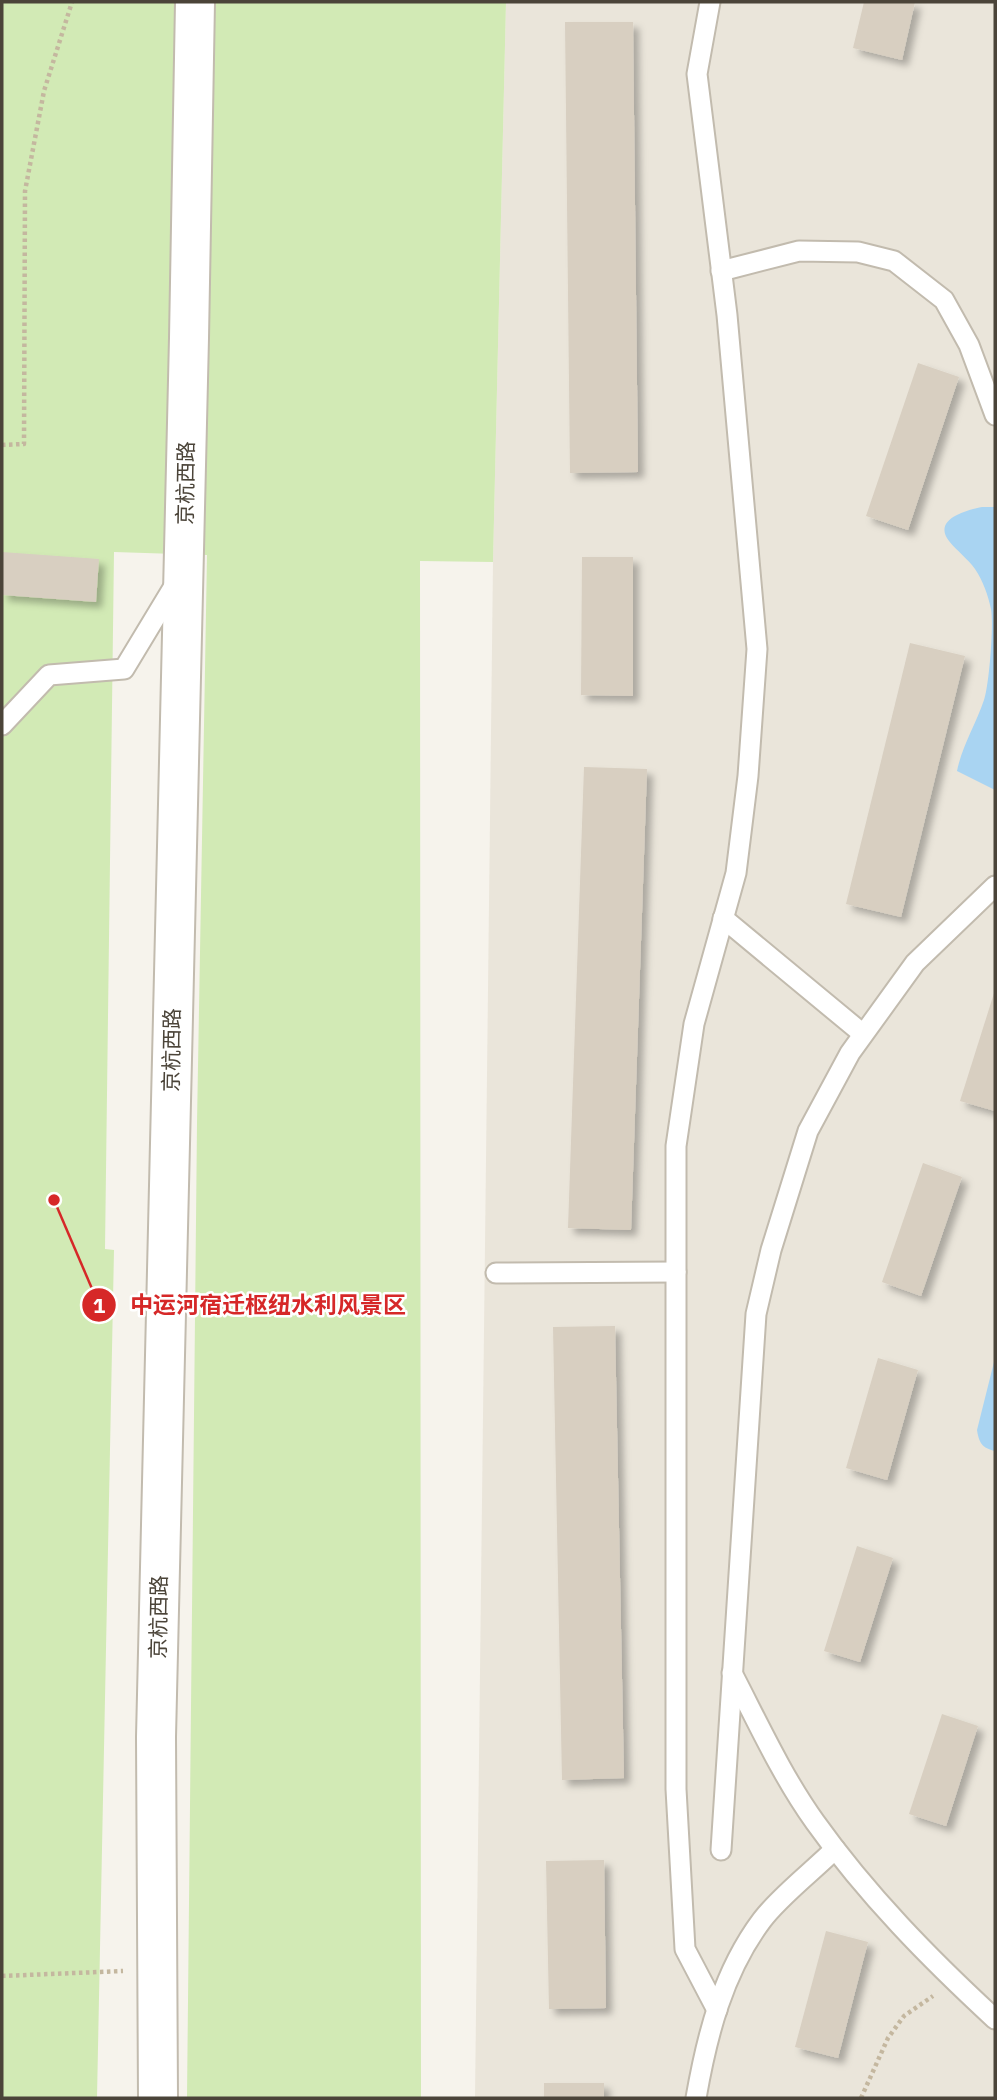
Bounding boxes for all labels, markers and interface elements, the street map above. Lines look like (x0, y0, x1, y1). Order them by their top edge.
street label: 京杭西路 (170, 441, 200, 525)
street label: 京杭西路 (156, 1008, 186, 1092)
callout: 中运河宿迁枢纽水利风景区 (81, 1283, 420, 1327)
text: 中运河宿迁枢纽水利风景区 (130, 1289, 406, 1319)
text: 1 (93, 1291, 106, 1319)
street label: 京杭西路 (143, 1575, 173, 1659)

